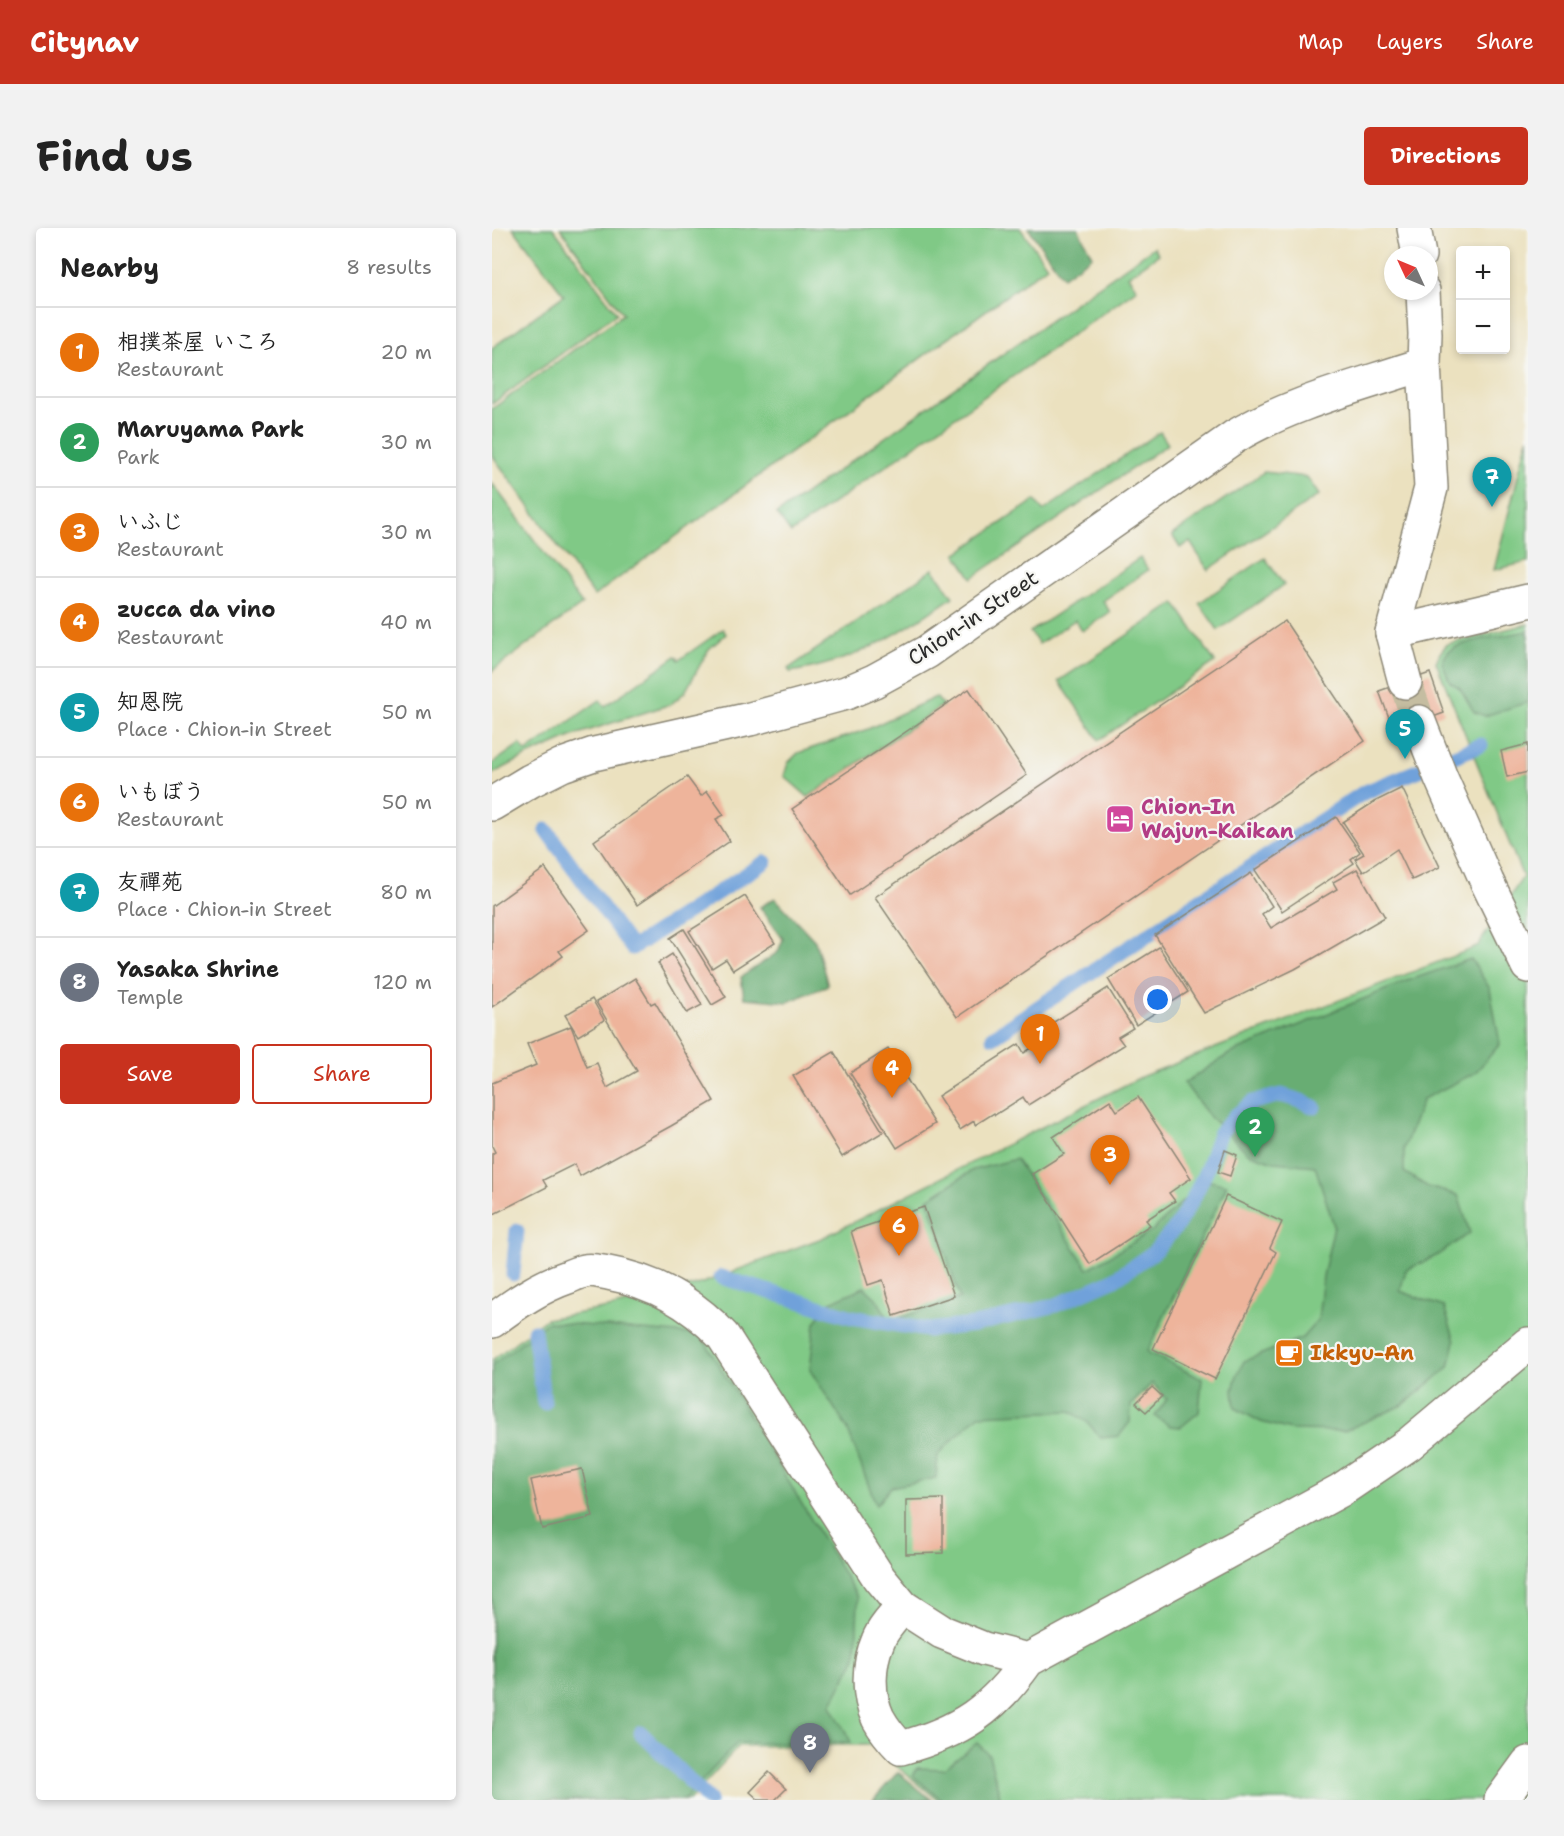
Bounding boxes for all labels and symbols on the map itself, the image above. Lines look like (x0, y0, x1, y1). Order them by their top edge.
north arrow (1384, 246, 1438, 300)
pin: 7 (1472, 458, 1512, 507)
street label: Chion-in Street (902, 564, 1044, 672)
pin: 5 (1386, 710, 1424, 759)
place label: Chion-In Wajun-Kaikan (1141, 793, 1294, 845)
hotel icon: Chion-In Wajun-Kaikan (1104, 803, 1136, 835)
your location (1143, 985, 1172, 1014)
pin: 1 (1020, 1014, 1060, 1064)
pin: 4 (872, 1048, 912, 1098)
pin: 2 (1236, 1108, 1275, 1157)
pin: 3 (1090, 1136, 1130, 1185)
pin: 6 (880, 1206, 918, 1256)
cafe icon: Ikkyu-An (1273, 1337, 1305, 1369)
place label: Ikkyu-An (1310, 1339, 1414, 1367)
pin: 8 (790, 1724, 830, 1773)

